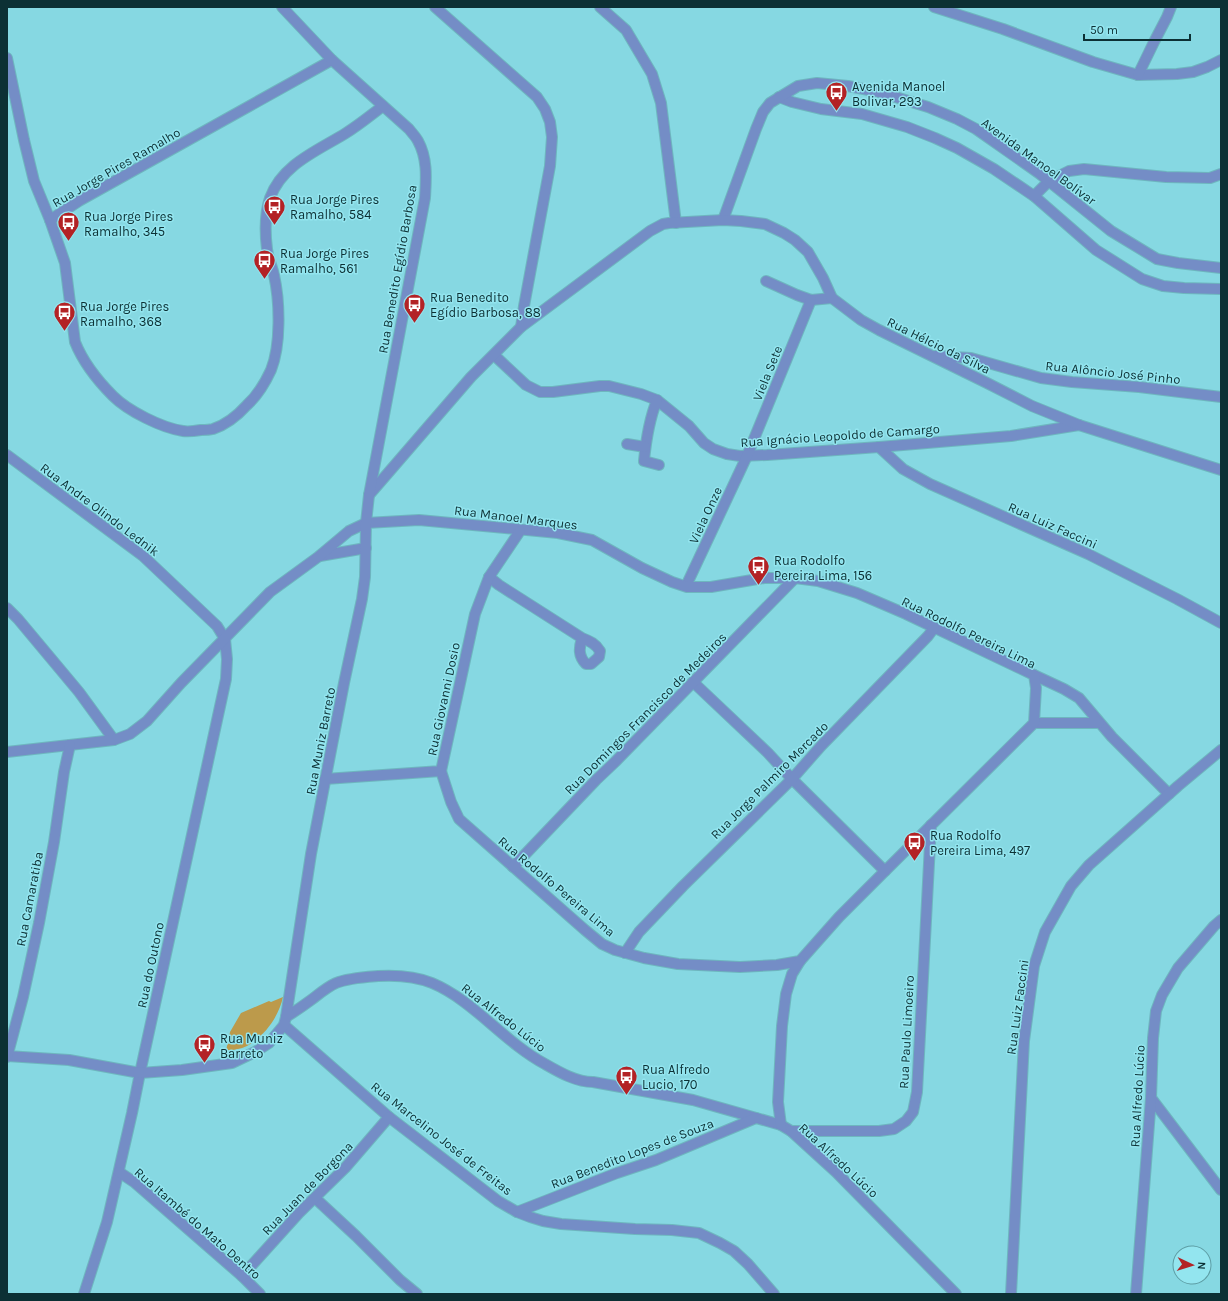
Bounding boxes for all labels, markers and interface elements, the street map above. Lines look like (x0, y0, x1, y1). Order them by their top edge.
scale bar (1084, 16, 1190, 42)
text: 50 m (1090, 23, 1118, 37)
place label: Avenida Manoel Bolivar, 293 (852, 79, 946, 109)
bus stop icon: Avenida Manoel Bolivar, 293 (824, 80, 850, 113)
street label: Avenida Manoel Bolívar (979, 115, 1099, 208)
street label: Rua Jorge Pires Ramalho (50, 125, 183, 210)
street label: Rua Benedito Egídio Barbosa (375, 184, 420, 355)
place label: Rua Jorge Pires Ramalho, 584 (290, 192, 379, 222)
bus stop icon: Rua Jorge Pires Ramalho, 584 (262, 193, 288, 226)
place label: Rua Jorge Pires Ramalho, 345 (84, 209, 173, 239)
bus stop icon: Rua Jorge Pires Ramalho, 345 (56, 210, 82, 243)
place label: Rua Jorge Pires Ramalho, 561 (280, 246, 369, 276)
bus stop icon: Rua Jorge Pires Ramalho, 561 (252, 247, 278, 280)
place label: Rua Benedito Egídio Barbosa, 88 (430, 290, 541, 320)
bus stop icon: Rua Benedito Egídio Barbosa, 88 (401, 291, 427, 324)
place label: Rua Jorge Pires Ramalho, 368 (80, 299, 169, 329)
bus stop icon: Rua Jorge Pires Ramalho, 368 (52, 300, 78, 333)
street label: Rua Hélcio da Silva (885, 314, 993, 377)
street label: Viela Sete (750, 343, 785, 403)
street label: Rua Alôncio José Pinho (1045, 358, 1181, 387)
street label: Rua Ignácio Leopoldo de Camargo (740, 421, 940, 450)
street label: Rua Andre Olindo Lednik (37, 460, 162, 559)
street label: Viela Onze (686, 484, 725, 546)
street label: Rua Luiz Faccini (1006, 499, 1100, 552)
street label: Rua Manoel Marques (453, 502, 579, 534)
place label: Rua Rodolfo Pereira Lima, 156 (774, 553, 872, 583)
bus stop icon: Rua Rodolfo Pereira Lima, 156 (745, 554, 771, 587)
street label: Rua Rodolfo Pereira Lima (899, 593, 1038, 672)
street label: Rua Domingos Francisco de Medeiros (561, 629, 730, 797)
street label: Rua Giovanni Dosio (424, 641, 463, 757)
street label: Rua Muniz Barreto (303, 686, 338, 796)
street label: Rua Jorge Palmiro Mercado (707, 718, 831, 842)
place label: Rua Rodolfo Pereira Lima, 497 (930, 828, 1030, 858)
bus stop icon: Rua Rodolfo Pereira Lima, 497 (901, 829, 927, 862)
street label: Rua Rodolfo Pereira Lima (495, 833, 618, 940)
street label: Rua Camaratiba (13, 851, 46, 948)
street label: Rua do Outono (134, 921, 167, 1009)
street label: Rua Luiz Faccini (1003, 959, 1032, 1056)
street label: Rua Paulo Limoeiro (896, 975, 917, 1089)
street label: Rua Alfredo Lúcio (459, 980, 549, 1055)
place label: Rua Muniz Barreto (220, 1031, 283, 1061)
bus stop icon: Rua Muniz Barreto (192, 1032, 218, 1065)
street label: Rua Alfredo Lúcio (1127, 1044, 1148, 1148)
place label: Rua Alfredo Lucio, 170 (642, 1062, 710, 1092)
bus stop icon: Rua Alfredo Lucio, 170 (614, 1063, 640, 1096)
street label: Rua Marcelino José de Freitas (368, 1079, 515, 1198)
street label: Rua Benedito Lopes de Souza (549, 1115, 716, 1191)
street label: Rua Alfredo Lúcio (796, 1120, 881, 1201)
street label: Rua Juan de Borgona (259, 1139, 356, 1238)
street label: Rua Itambé do Mato Dentro (131, 1164, 264, 1282)
north arrow (1172, 1245, 1212, 1285)
text: N (1195, 1261, 1208, 1270)

